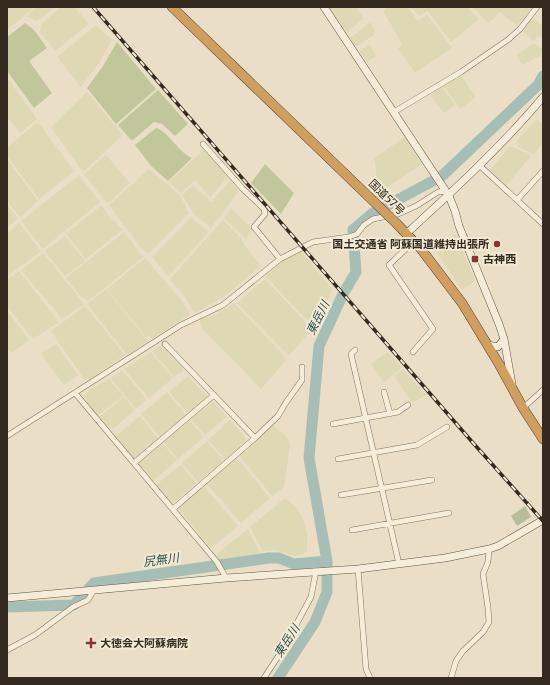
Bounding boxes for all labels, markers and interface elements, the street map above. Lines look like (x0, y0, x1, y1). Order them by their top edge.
street label: 国道57号 (366, 176, 408, 218)
place label: 国土交通省 阿蘇国道維持出張所 (332, 237, 489, 251)
marker: 国土交通省 阿蘇国道維持出張所 (492, 239, 502, 249)
place label: 古神西 (483, 252, 516, 266)
marker: 古神西 (470, 254, 480, 264)
water label: 東岳川 (303, 297, 333, 337)
water label: 尻無川 (142, 549, 182, 569)
water label: 東岳川 (270, 620, 304, 660)
place label: 大徳会大阿蘇病院 (100, 636, 188, 650)
marker: 大徳会大阿蘇病院 (85, 637, 97, 649)

